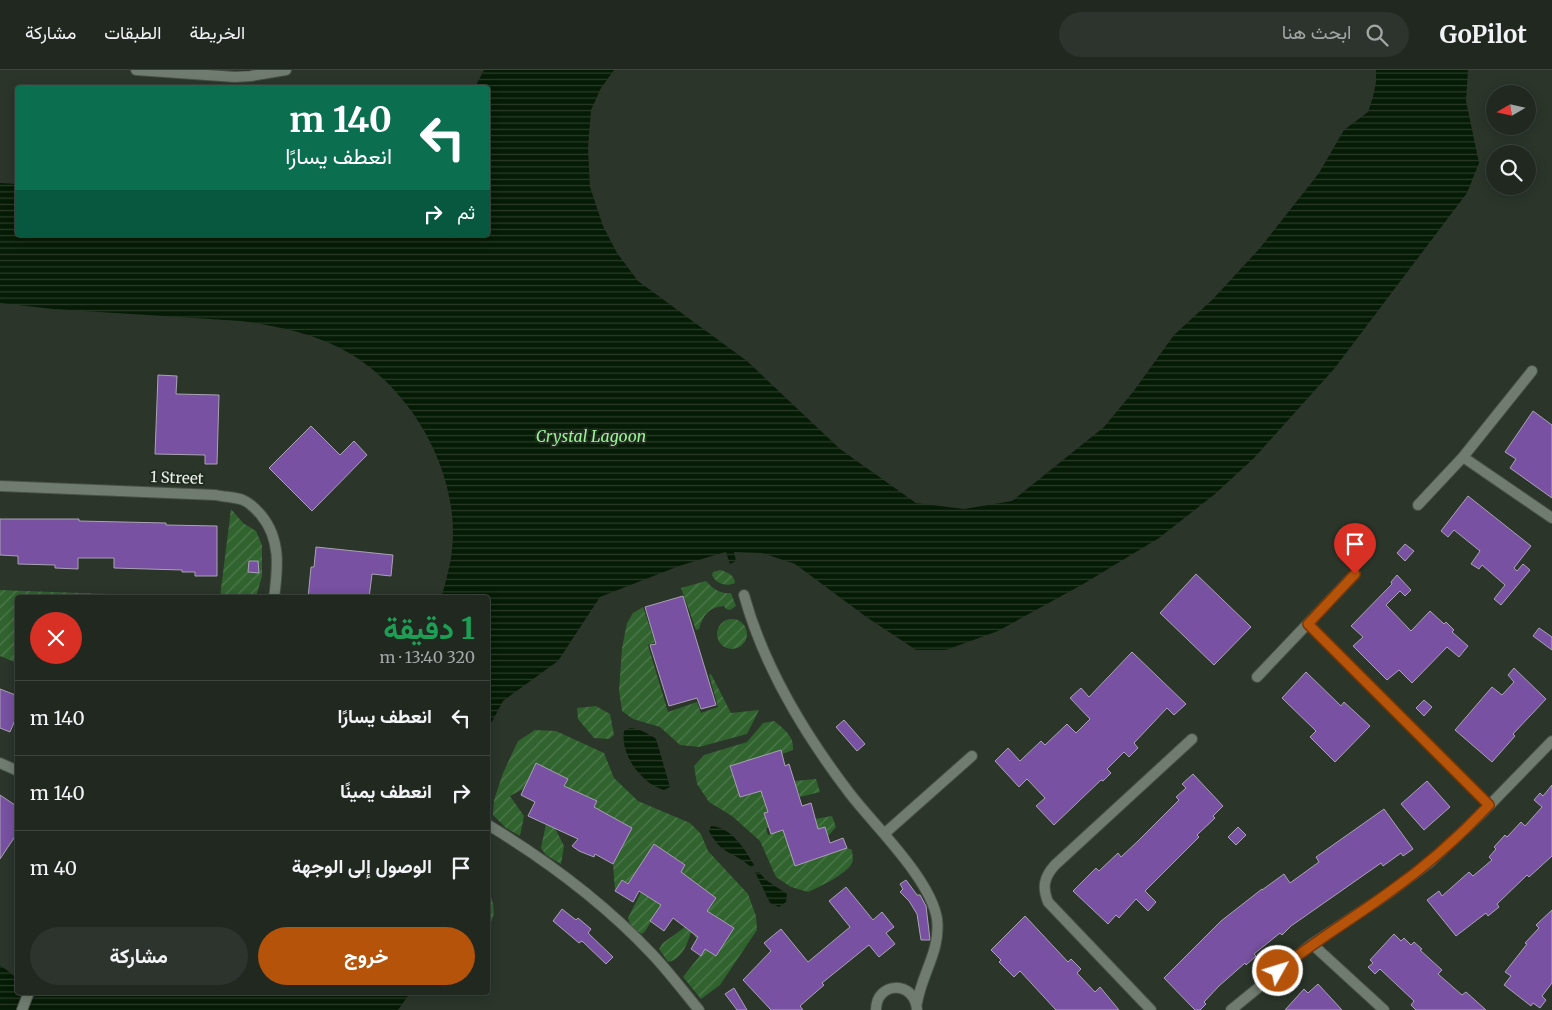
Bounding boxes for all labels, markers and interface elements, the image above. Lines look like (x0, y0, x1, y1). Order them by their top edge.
search box (1059, 12, 1409, 57)
text: GoPilot (1439, 19, 1527, 50)
text: ابحث هنا (1282, 20, 1351, 44)
text: مشاركة (25, 21, 76, 44)
text: الطبقات (104, 21, 161, 44)
text: الخريطة (189, 21, 245, 44)
icon: search (1363, 21, 1391, 49)
north arrow (1486, 85, 1536, 135)
map controls (1486, 85, 1536, 195)
text: 140 m (289, 98, 392, 142)
icon: left (410, 105, 475, 170)
text: انعطف يسارًا (285, 142, 392, 170)
button: search (1486, 145, 1536, 195)
icon: right (419, 200, 447, 228)
text: ثم (457, 200, 475, 224)
water label: Crystal Lagoon (536, 426, 646, 446)
street label: 1 Street (150, 467, 204, 488)
pin (1334, 523, 1376, 574)
icon: arrive (1341, 530, 1369, 558)
text: 1 دقيقة (383, 609, 475, 647)
button: close (30, 612, 82, 664)
text: 320 m · 13:40 (380, 647, 475, 667)
text: انعطف يسارًا (338, 704, 432, 728)
icon: left (447, 704, 475, 732)
text: 140 m (30, 706, 85, 730)
text: انعطف يمينًا (340, 779, 432, 803)
icon: right (447, 779, 475, 807)
text: 140 m (30, 781, 85, 805)
text: الوصول إلى الوجهة (292, 854, 432, 878)
icon: arrive (447, 854, 475, 882)
text: 40 m (30, 856, 77, 880)
button: مشاركة (30, 927, 248, 985)
button: خروج (258, 927, 475, 985)
position arrow (1251, 944, 1303, 996)

